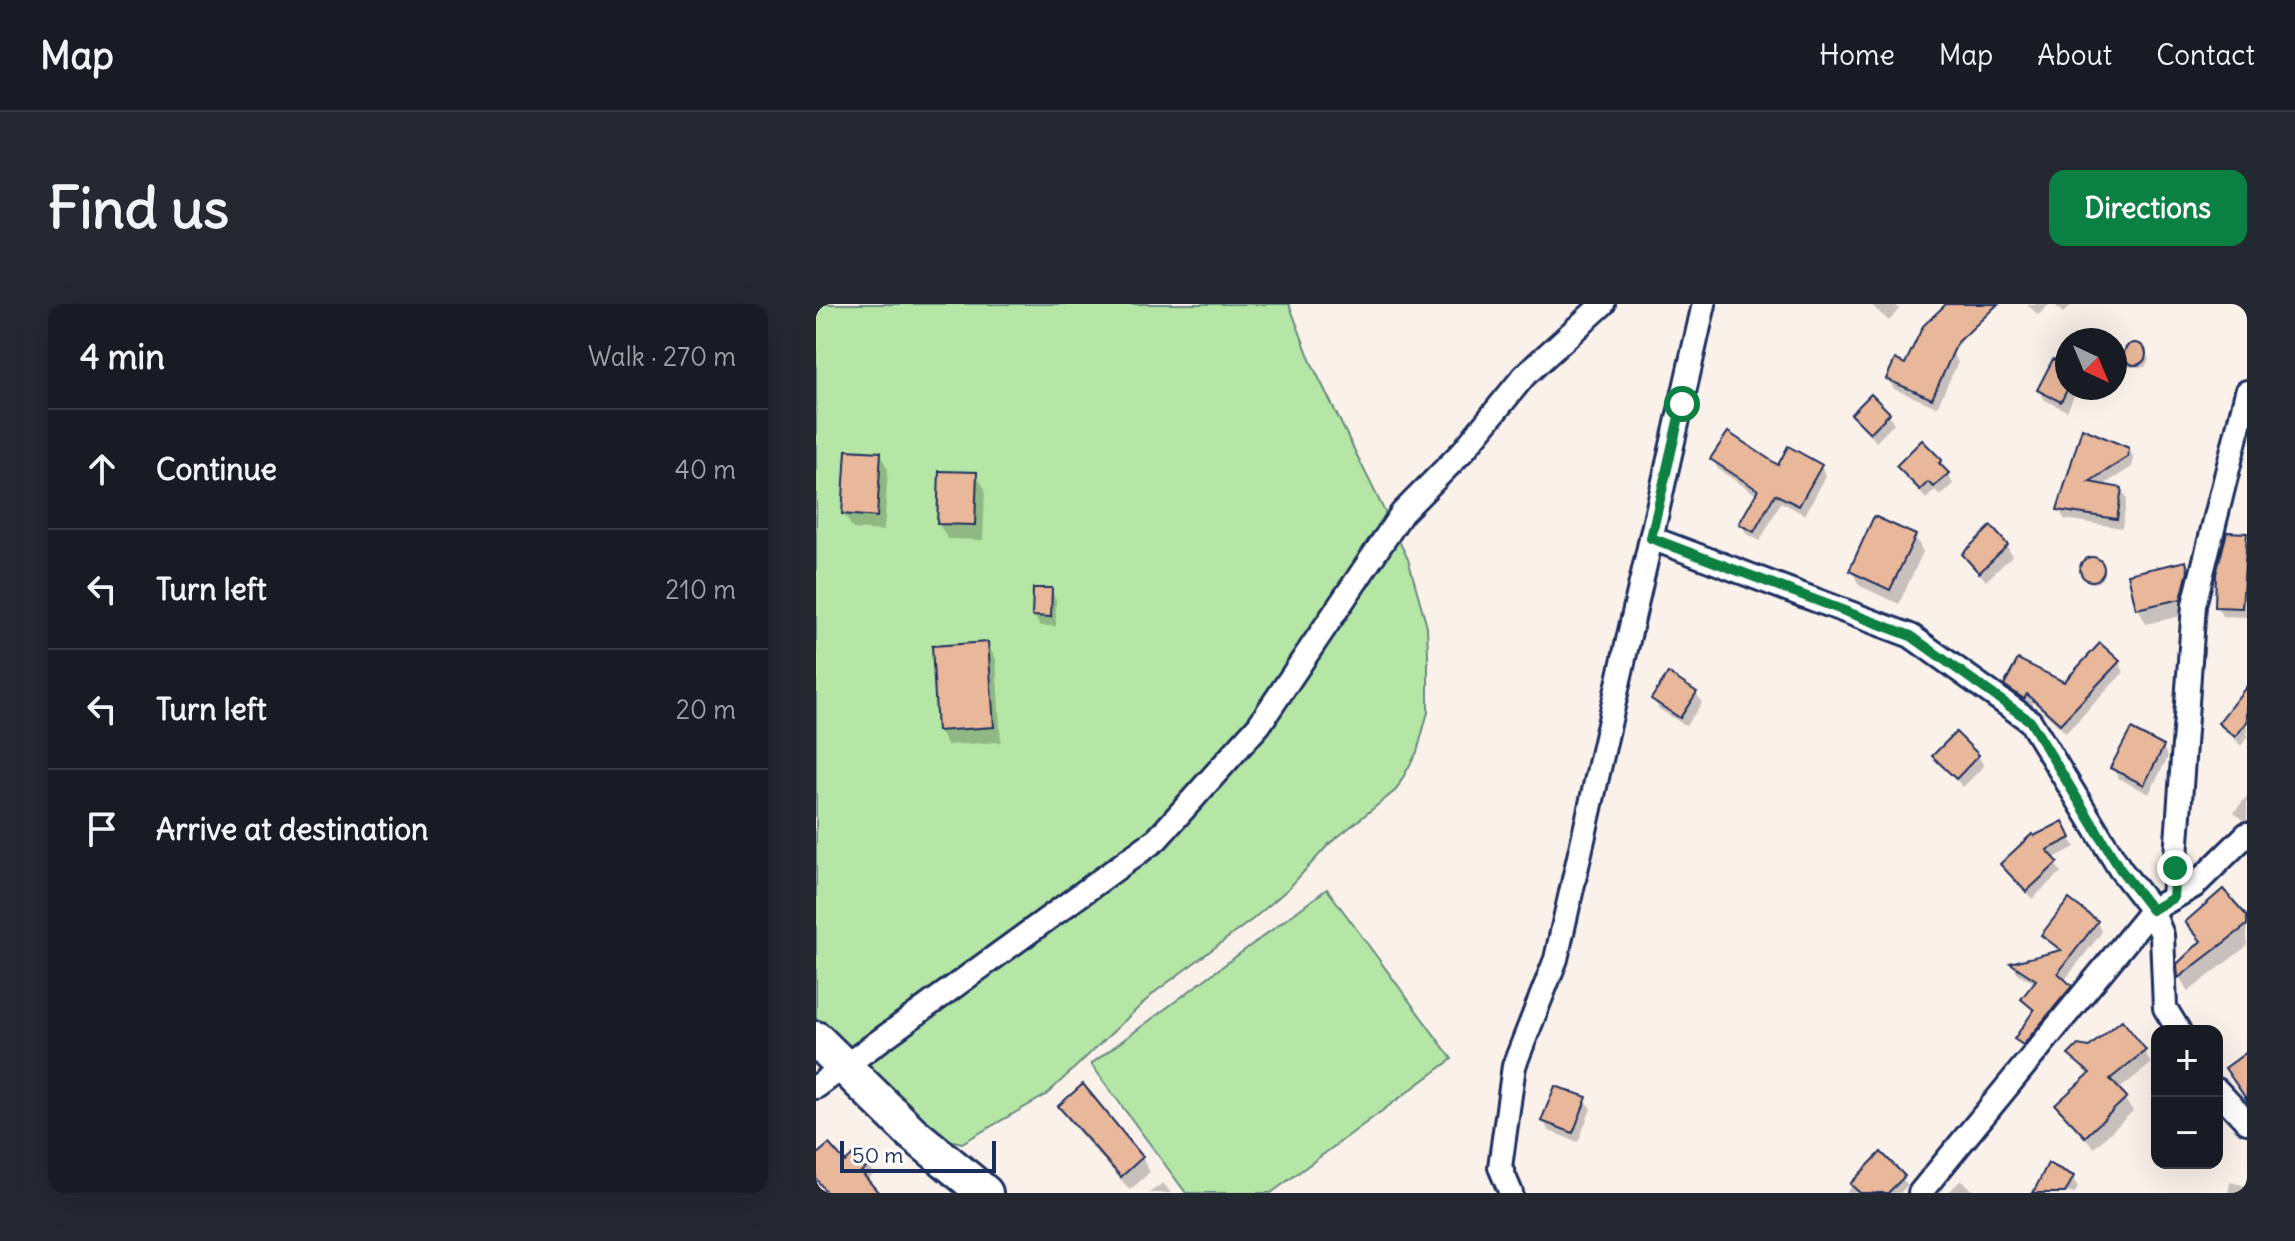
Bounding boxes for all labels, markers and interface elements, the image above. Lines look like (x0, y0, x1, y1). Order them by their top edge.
text: Map (40, 32, 114, 79)
text: Home (1819, 37, 1895, 73)
text: Map (1939, 37, 1993, 73)
text: About (2037, 37, 2112, 73)
text: Contact (2156, 37, 2255, 73)
button: Directions (2049, 170, 2247, 246)
text: Find us (48, 173, 229, 243)
north arrow (2055, 328, 2127, 400)
text: 4 min (80, 335, 165, 378)
text: Walk · 270 m (588, 340, 736, 373)
route start (1664, 386, 1700, 422)
icon: ahead (80, 447, 124, 491)
text: Continue (156, 450, 277, 488)
text: 40 m (675, 453, 736, 486)
icon: left (80, 567, 124, 611)
text: Turn left (156, 570, 267, 608)
text: 210 m (665, 573, 736, 606)
icon: left (80, 687, 124, 731)
text: Turn left (156, 690, 267, 728)
text: 20 m (676, 693, 736, 726)
icon: arrive (80, 807, 124, 851)
text: Arrive at destination (156, 810, 428, 848)
route end (2157, 850, 2193, 886)
map controls (2151, 1025, 2223, 1169)
button: + (2151, 1025, 2223, 1097)
button: − (2151, 1097, 2223, 1169)
scale bar (840, 1137, 996, 1173)
text: 50 m (852, 1141, 904, 1169)

